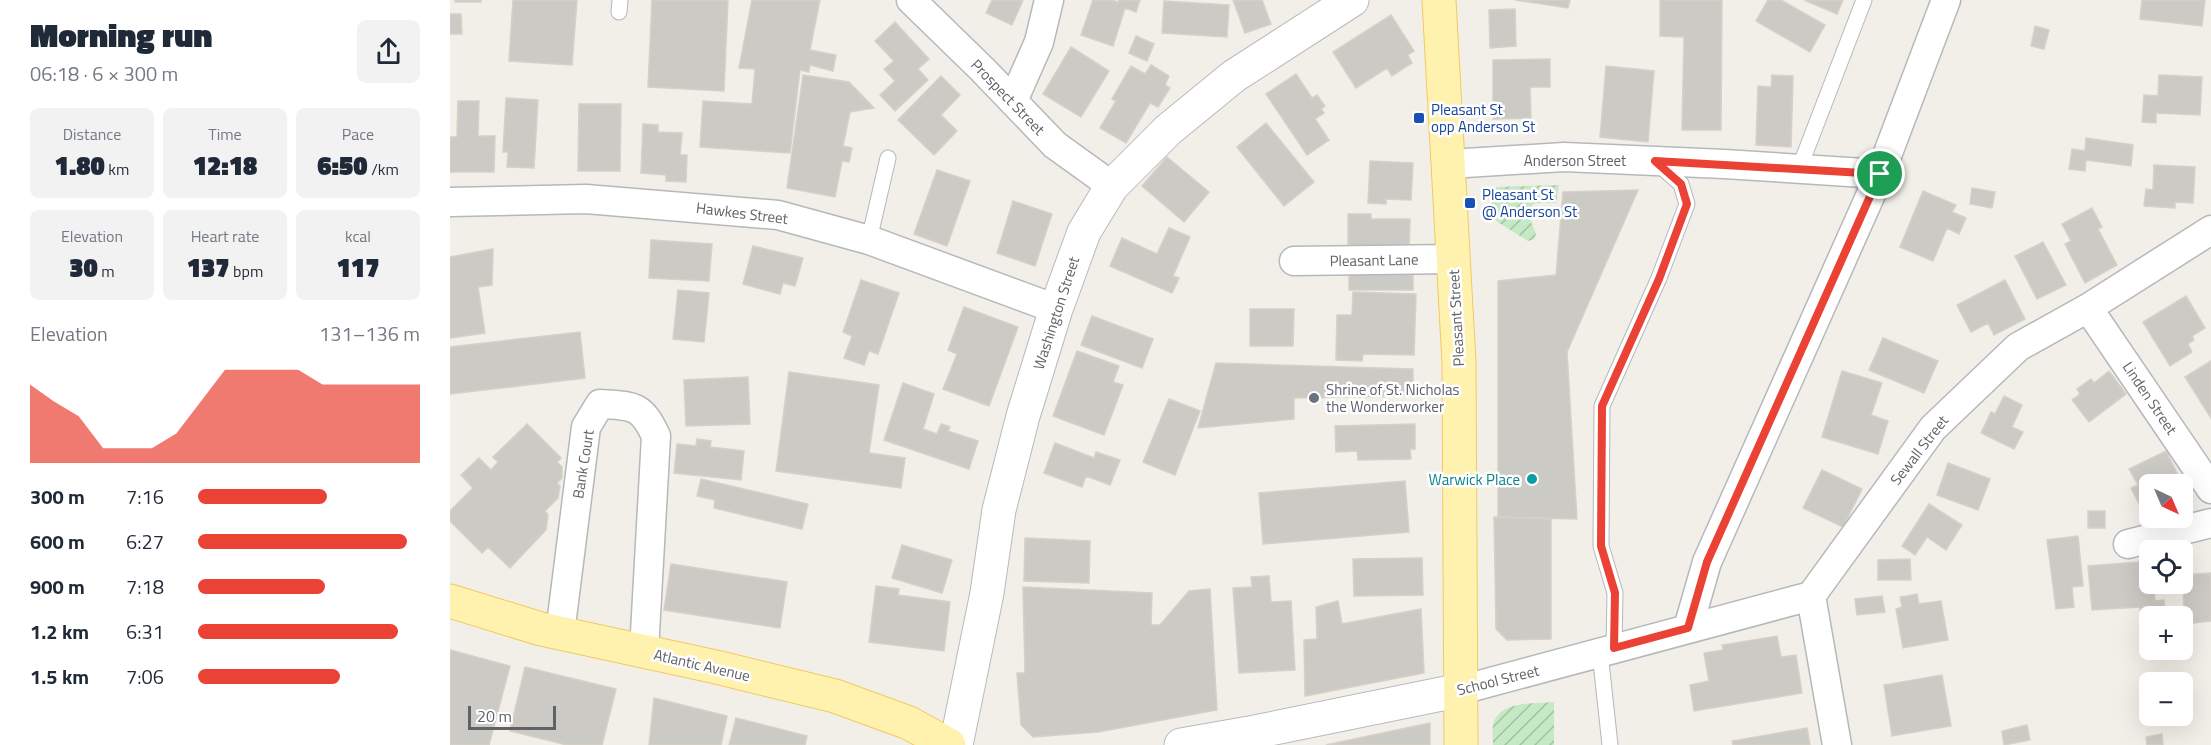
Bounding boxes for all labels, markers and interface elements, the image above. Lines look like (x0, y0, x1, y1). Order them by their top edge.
text: Morning run (30, 10, 212, 60)
button: share (357, 20, 420, 83)
street label: Prospect Street (966, 54, 1051, 141)
text: 06:18 · 6 × 300 m (30, 58, 178, 89)
place label: Pleasant St opp Anderson St (1431, 98, 1536, 138)
marker: Pleasant St opp Anderson St (1412, 111, 1426, 125)
text: Distance (63, 122, 121, 146)
text: Time (208, 122, 242, 146)
text: Pace (342, 122, 374, 146)
text: 1.80 (55, 146, 105, 185)
text: 12:18 (193, 146, 257, 185)
text: 6:50 (317, 146, 368, 185)
pin (1854, 148, 1905, 199)
street label: Anderson Street (1524, 149, 1627, 172)
text: km (105, 157, 129, 181)
text: /km (368, 157, 399, 181)
icon: arrive (1863, 157, 1896, 190)
place label: Pleasant St @ Anderson St (1482, 183, 1578, 223)
street label: Hawkes Street (695, 196, 790, 230)
marker: Pleasant St @ Anderson St (1463, 196, 1477, 210)
text: Elevation (61, 224, 123, 248)
text: Heart rate (191, 224, 259, 248)
text: kcal (345, 224, 371, 248)
text: 30 (69, 248, 98, 287)
text: 137 (187, 248, 230, 287)
text: 117 (337, 248, 379, 287)
street label: Pleasant Lane (1329, 248, 1419, 272)
street label: Washington Street (1027, 253, 1085, 373)
text: m (98, 259, 115, 283)
text: bpm (230, 259, 263, 283)
street label: Pleasant Street (1442, 268, 1470, 367)
text: Elevation (30, 318, 108, 349)
text: 131–136 m (319, 318, 420, 349)
street label: Linden Street (2117, 357, 2183, 440)
place label: Shrine of St. Nicholas the Wonderworker (1326, 378, 1459, 418)
marker: Shrine of St. Nicholas the Wonderworker (1307, 391, 1321, 405)
street label: Sewall Street (1884, 409, 1954, 490)
street label: Bank Court (566, 427, 600, 500)
place label: Warwick Place (1429, 468, 1520, 491)
marker: Warwick Place (1525, 472, 1539, 486)
north arrow (2139, 474, 2193, 528)
map controls (2139, 474, 2193, 726)
text: 300 m (30, 481, 85, 512)
text: 7:16 (126, 481, 164, 512)
text: 600 m (30, 526, 85, 557)
text: 6:27 (126, 526, 164, 557)
button: locate (2139, 540, 2193, 594)
text: 900 m (30, 571, 85, 602)
text: 7:18 (126, 571, 164, 602)
button: + (2139, 606, 2193, 660)
text: 1.2 km (30, 616, 89, 647)
text: 6:31 (126, 616, 164, 647)
street label: Atlantic Avenue (652, 643, 752, 687)
street label: School Street (1454, 659, 1542, 701)
text: 1.5 km (30, 661, 89, 692)
text: 7:06 (126, 661, 164, 692)
button: − (2139, 672, 2193, 726)
scale bar (468, 703, 556, 730)
text: 20 m (477, 704, 512, 728)

